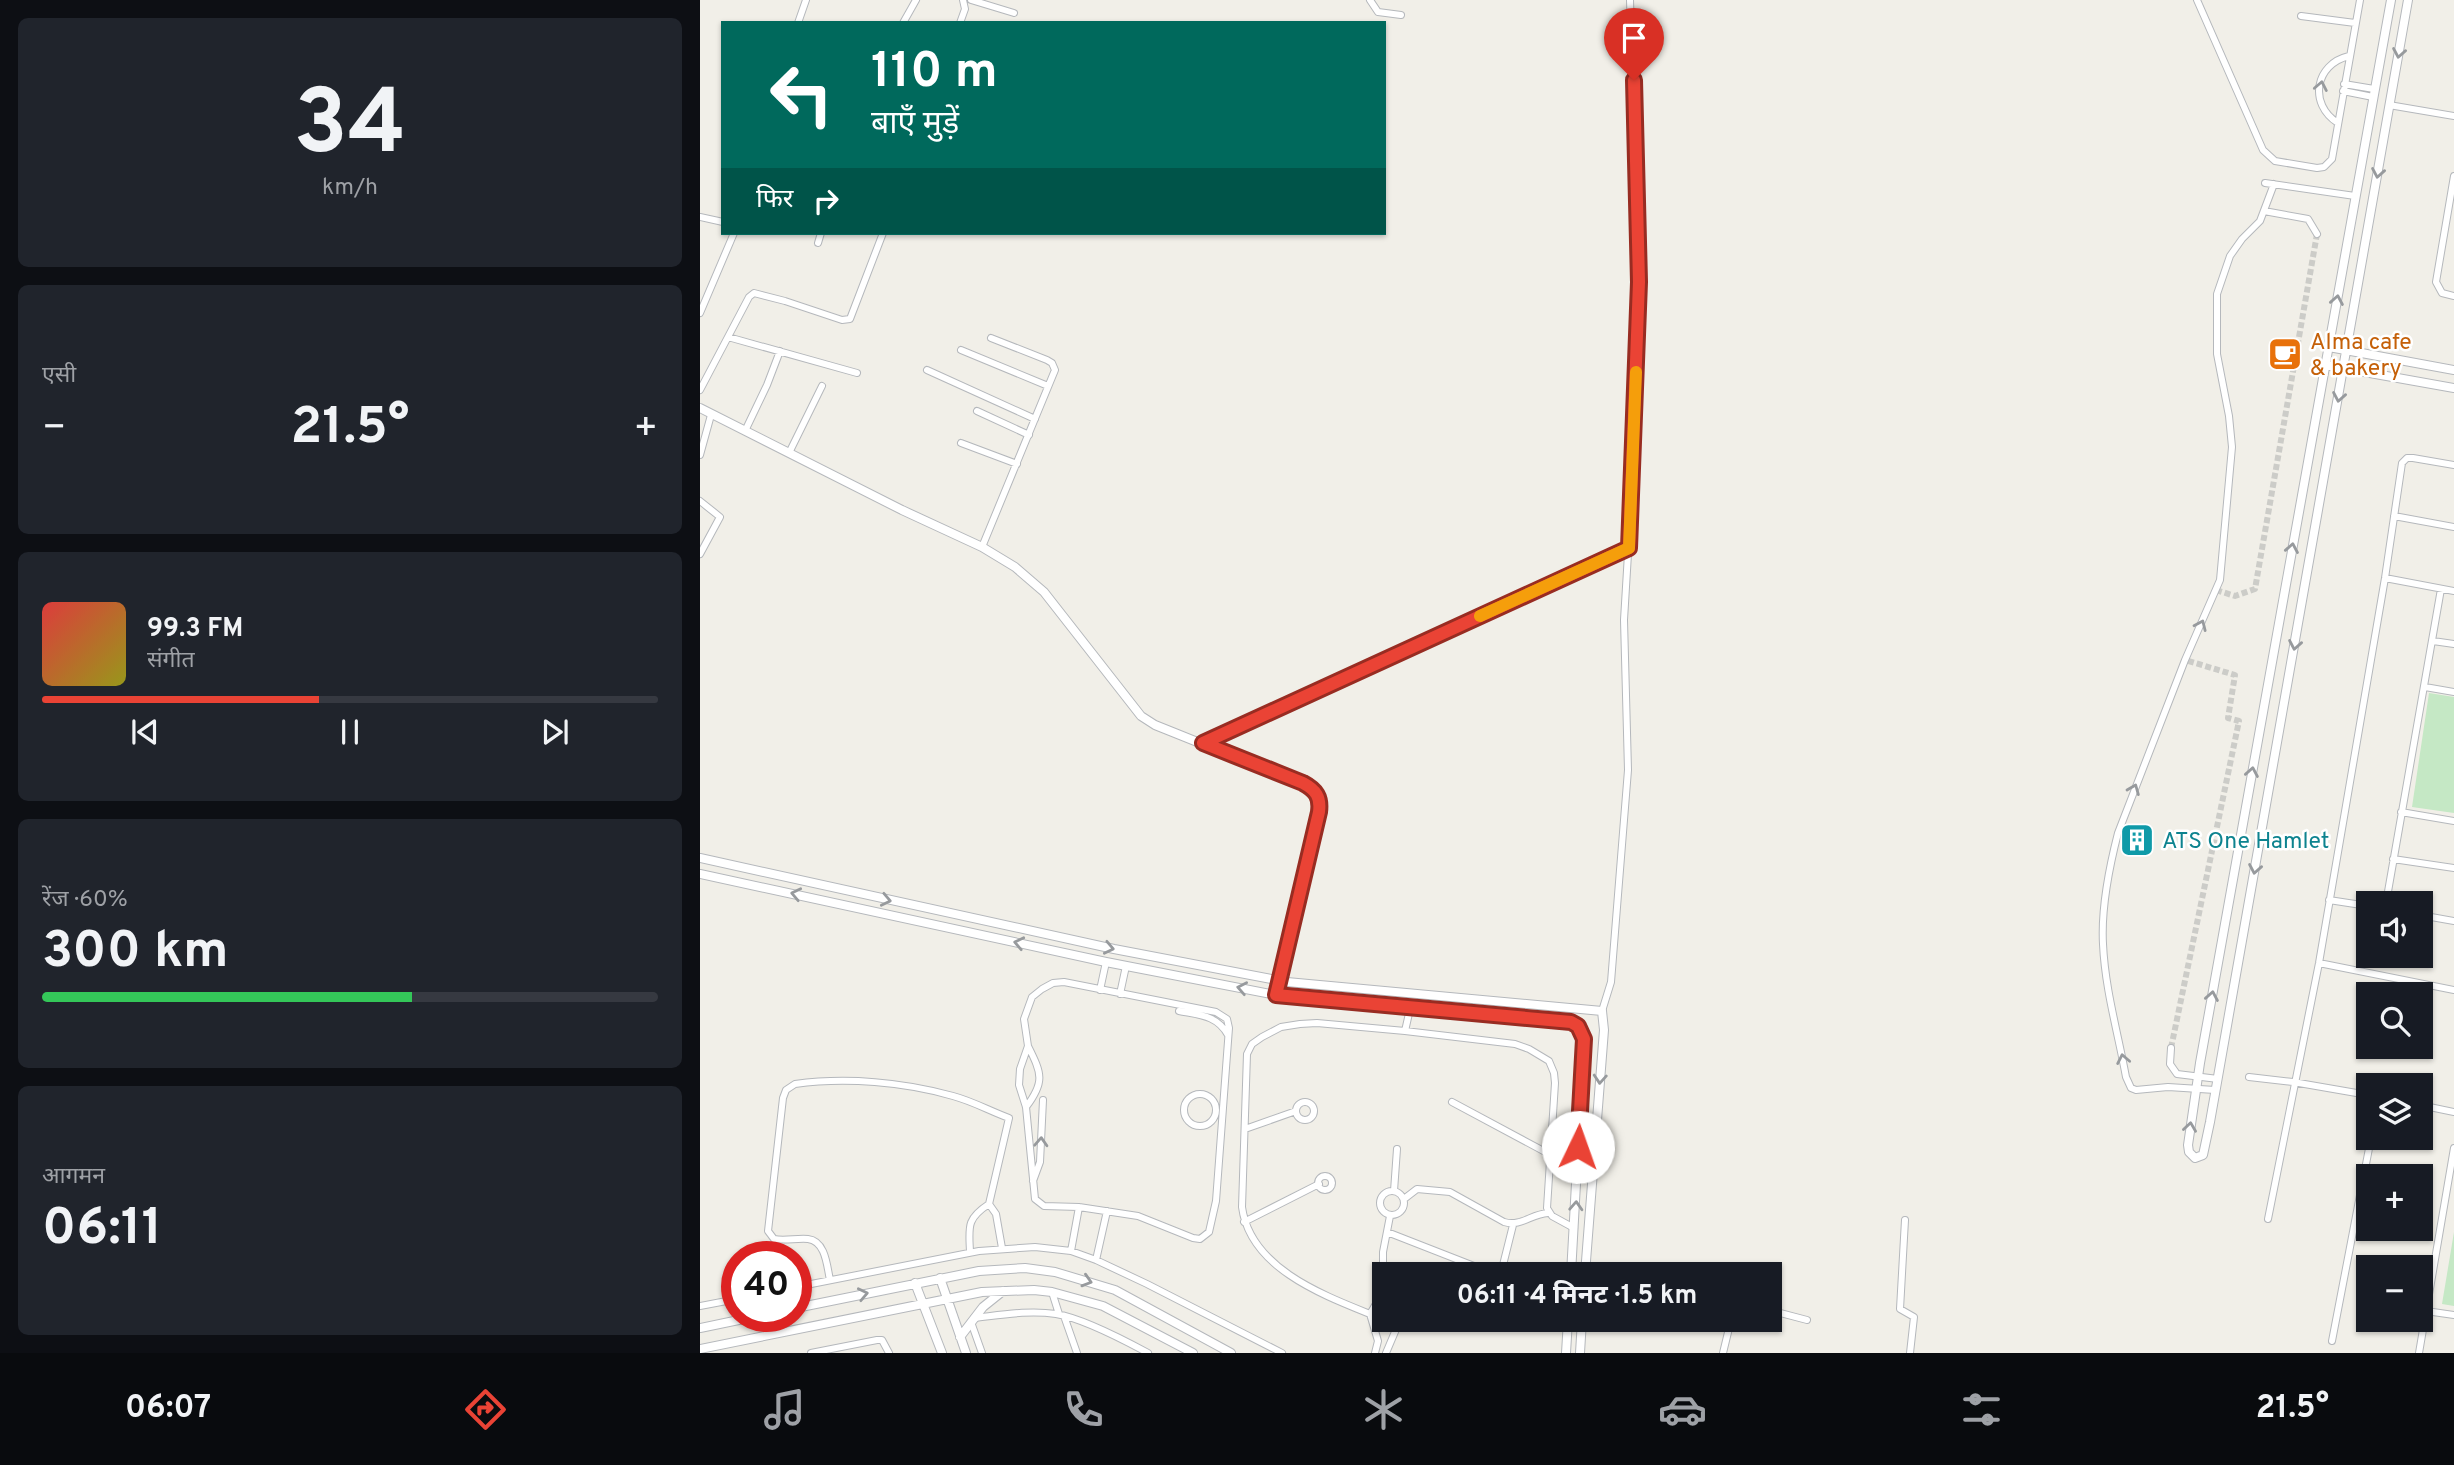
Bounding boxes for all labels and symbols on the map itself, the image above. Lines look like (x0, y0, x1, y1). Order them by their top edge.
pin (1604, 8, 1664, 80)
one-way arrow (2392, 47, 2407, 59)
one-way arrow (2313, 80, 2328, 92)
one-way arrow (2371, 167, 2386, 179)
one-way arrow (2329, 294, 2344, 306)
place label: Alma cafe & bakery (2310, 329, 2412, 384)
cafe icon: Alma cafe & bakery (2266, 335, 2304, 373)
one-way arrow (2332, 391, 2347, 403)
one-way arrow (2284, 542, 2299, 554)
one-way arrow (2193, 620, 2207, 632)
one-way arrow (2288, 639, 2303, 651)
one-way arrow (2244, 766, 2259, 778)
one-way arrow (2126, 784, 2140, 796)
building icon: ATS One Hamlet (2118, 821, 2156, 859)
place label: ATS One Hamlet (2162, 828, 2329, 857)
one-way arrow (2248, 863, 2263, 875)
one-way arrow (790, 888, 802, 903)
one-way arrow (880, 891, 892, 906)
one-way arrow (1013, 936, 1025, 951)
one-way arrow (1103, 939, 1115, 954)
one-way arrow (1236, 981, 1248, 996)
one-way arrow (2204, 990, 2219, 1001)
one-way arrow (2116, 1053, 2131, 1065)
one-way arrow (1593, 1074, 1608, 1085)
position arrow (1541, 1110, 1615, 1184)
one-way arrow (2183, 1121, 2198, 1133)
one-way arrow (1034, 1137, 1049, 1148)
one-way arrow (1568, 1200, 1583, 1211)
speed limit sign: 40 (721, 1241, 812, 1332)
one-way arrow (1080, 1272, 1092, 1287)
one-way arrow (857, 1288, 869, 1303)

